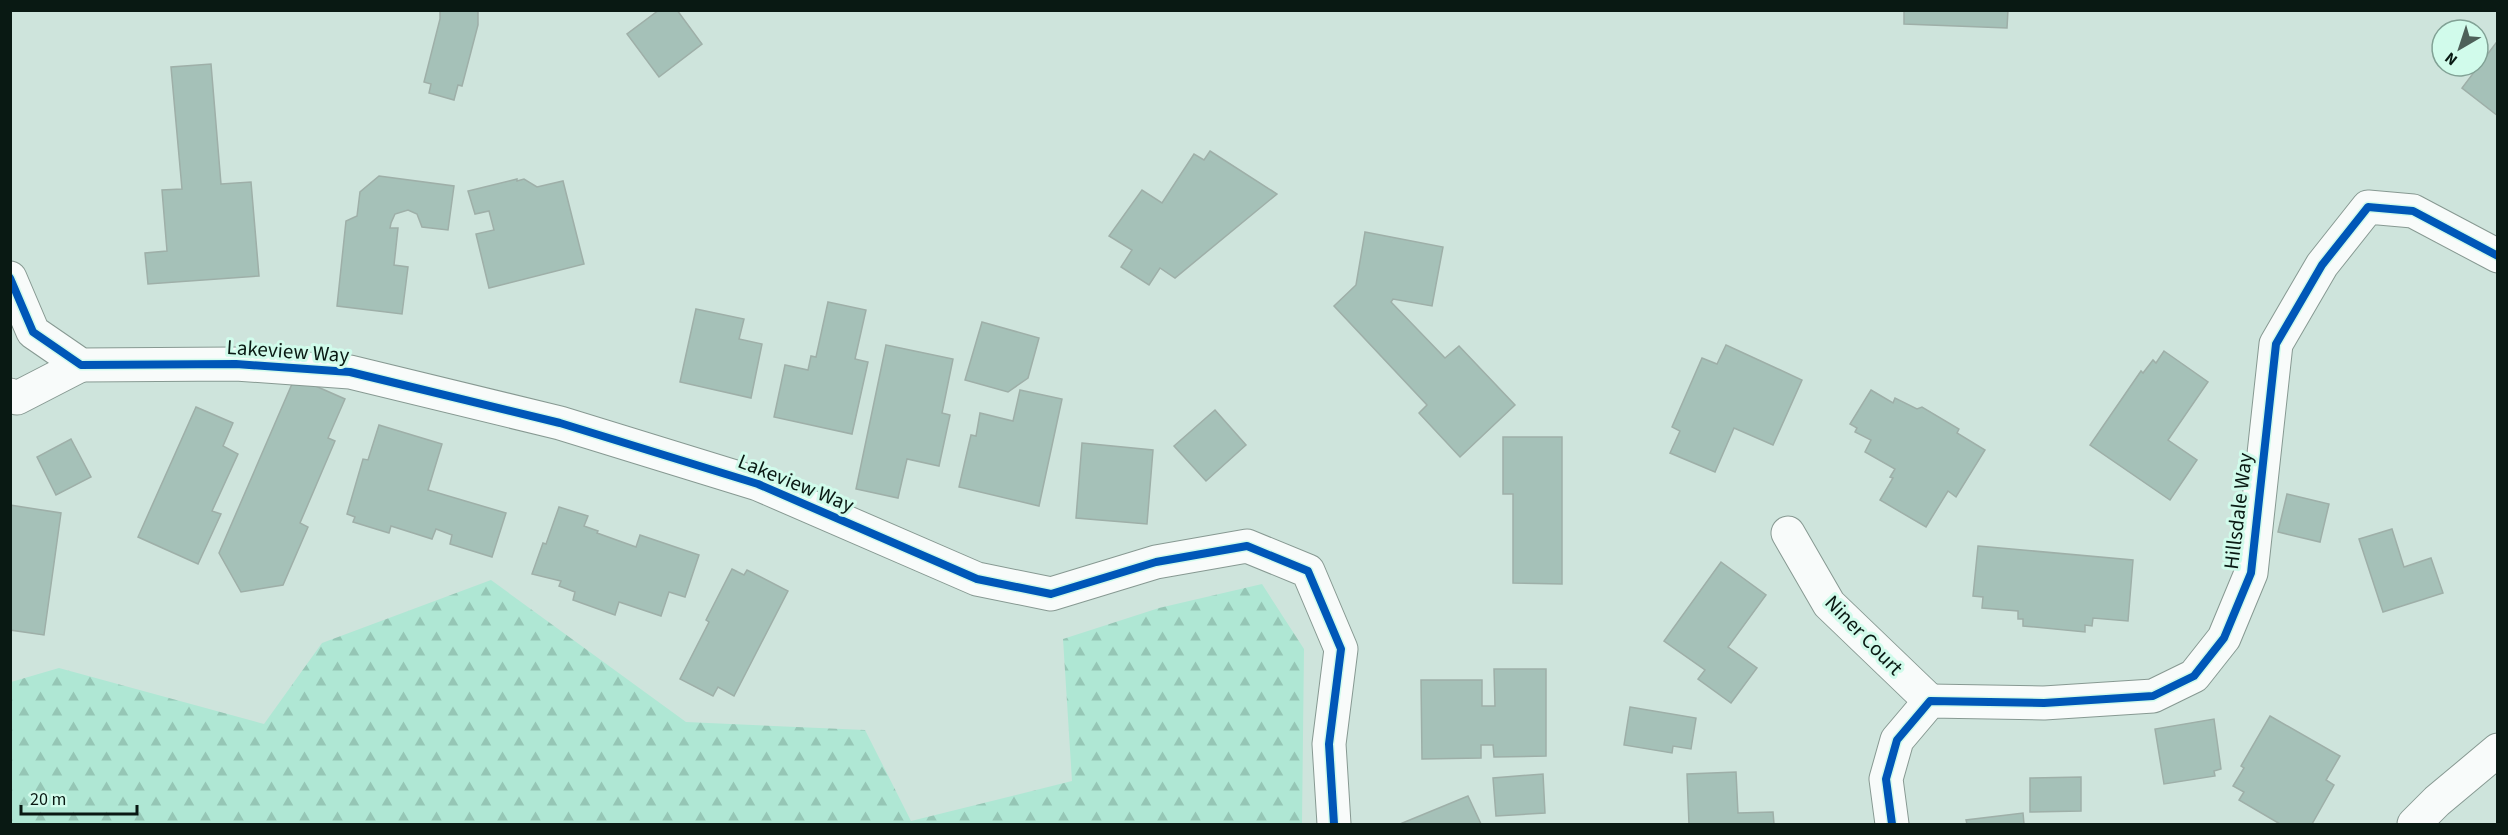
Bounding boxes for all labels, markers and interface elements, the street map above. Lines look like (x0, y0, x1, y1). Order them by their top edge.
north arrow (2430, 18, 2490, 78)
text: N (2440, 47, 2462, 71)
street label: Lakeview Way (226, 332, 350, 370)
street label: Lakeview Way (734, 446, 859, 520)
street label: Hillsdale Way (2216, 451, 2260, 571)
street label: Niner Court (1818, 588, 1910, 682)
scale bar (21, 778, 136, 816)
text: 20 m (30, 787, 66, 812)

